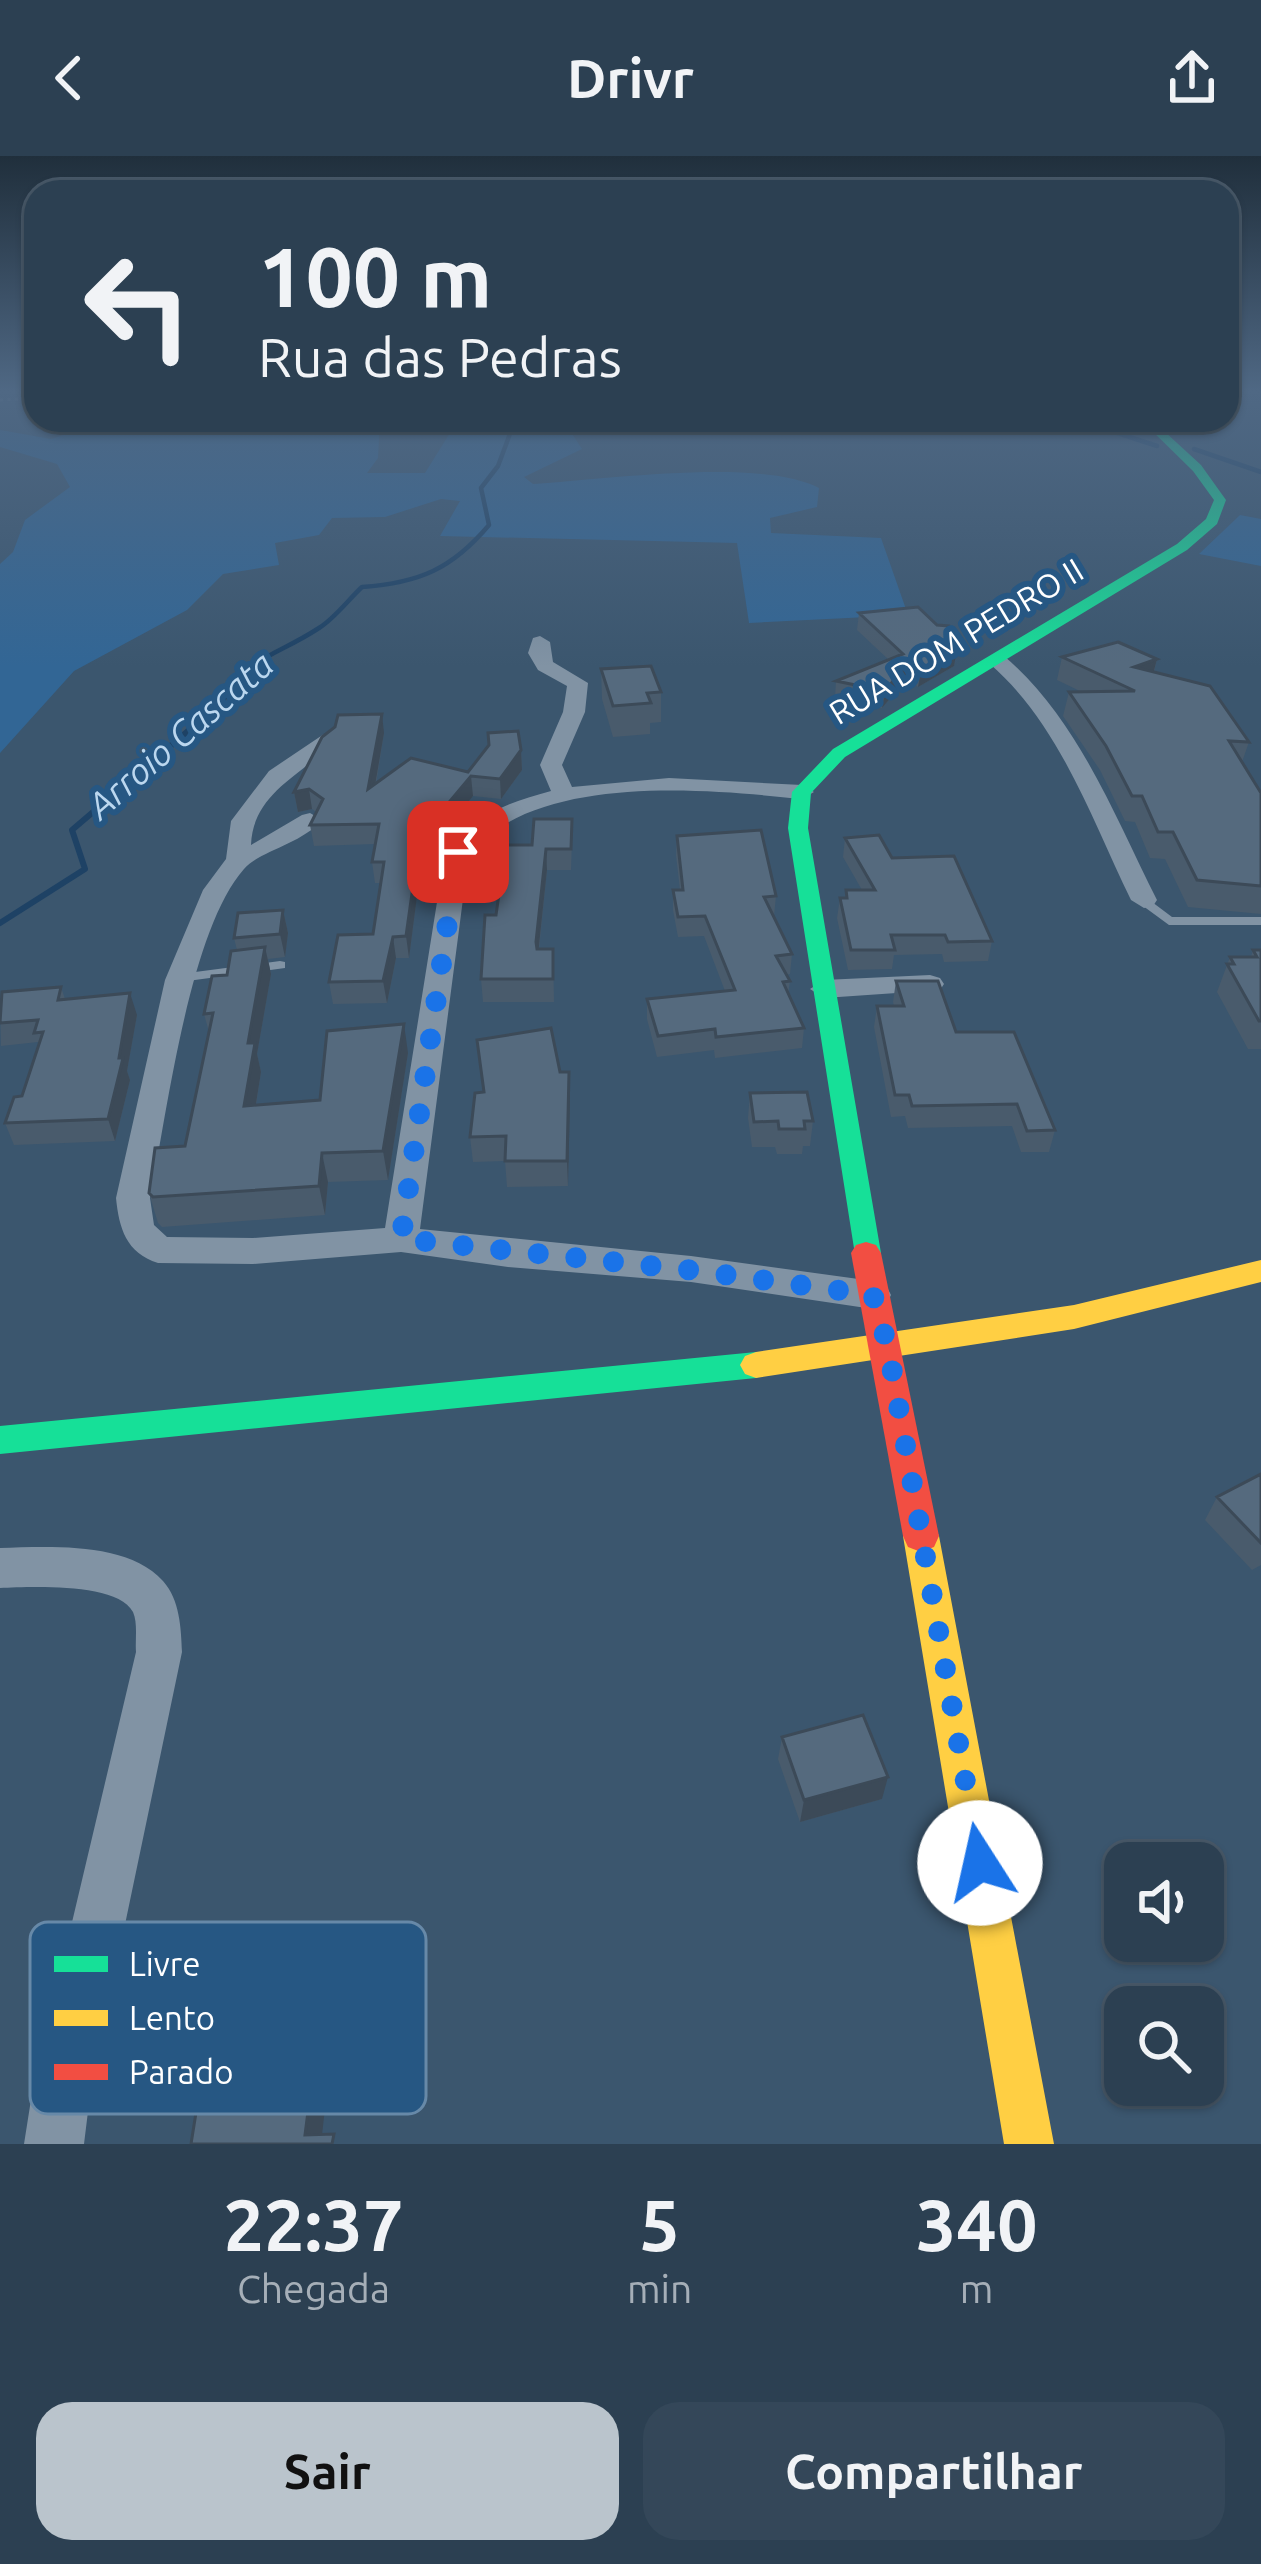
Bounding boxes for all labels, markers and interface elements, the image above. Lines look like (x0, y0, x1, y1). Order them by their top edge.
icon: back (36, 45, 102, 111)
icon: share (1159, 45, 1225, 111)
text: Drivr (567, 48, 694, 108)
icon: left (60, 228, 216, 384)
text: 100 m (258, 229, 492, 323)
text: Rua das Pedras (258, 327, 622, 387)
street label: RUA DOM PEDRO II (822, 550, 1089, 731)
water label: Arroio Cascata (77, 643, 281, 828)
pin (407, 801, 509, 903)
icon: arrive (425, 819, 491, 885)
position arrow (917, 1800, 1043, 1926)
map controls (1104, 1842, 1224, 2106)
button: sound (1104, 1842, 1224, 1962)
legend (30, 1922, 426, 2114)
text: Livre (129, 1945, 201, 1982)
button: search (1104, 1986, 1224, 2106)
text: Lento (129, 1999, 215, 2036)
text: Parado (129, 2053, 233, 2090)
text: 22:37 (223, 2184, 404, 2265)
text: 5 (639, 2184, 680, 2265)
text: 340 (916, 2184, 1038, 2265)
text: Chegada (237, 2267, 390, 2310)
text: min (627, 2267, 692, 2310)
text: m (960, 2267, 993, 2310)
button: Sair (36, 2402, 619, 2540)
button: Compartilhar (643, 2402, 1225, 2540)

